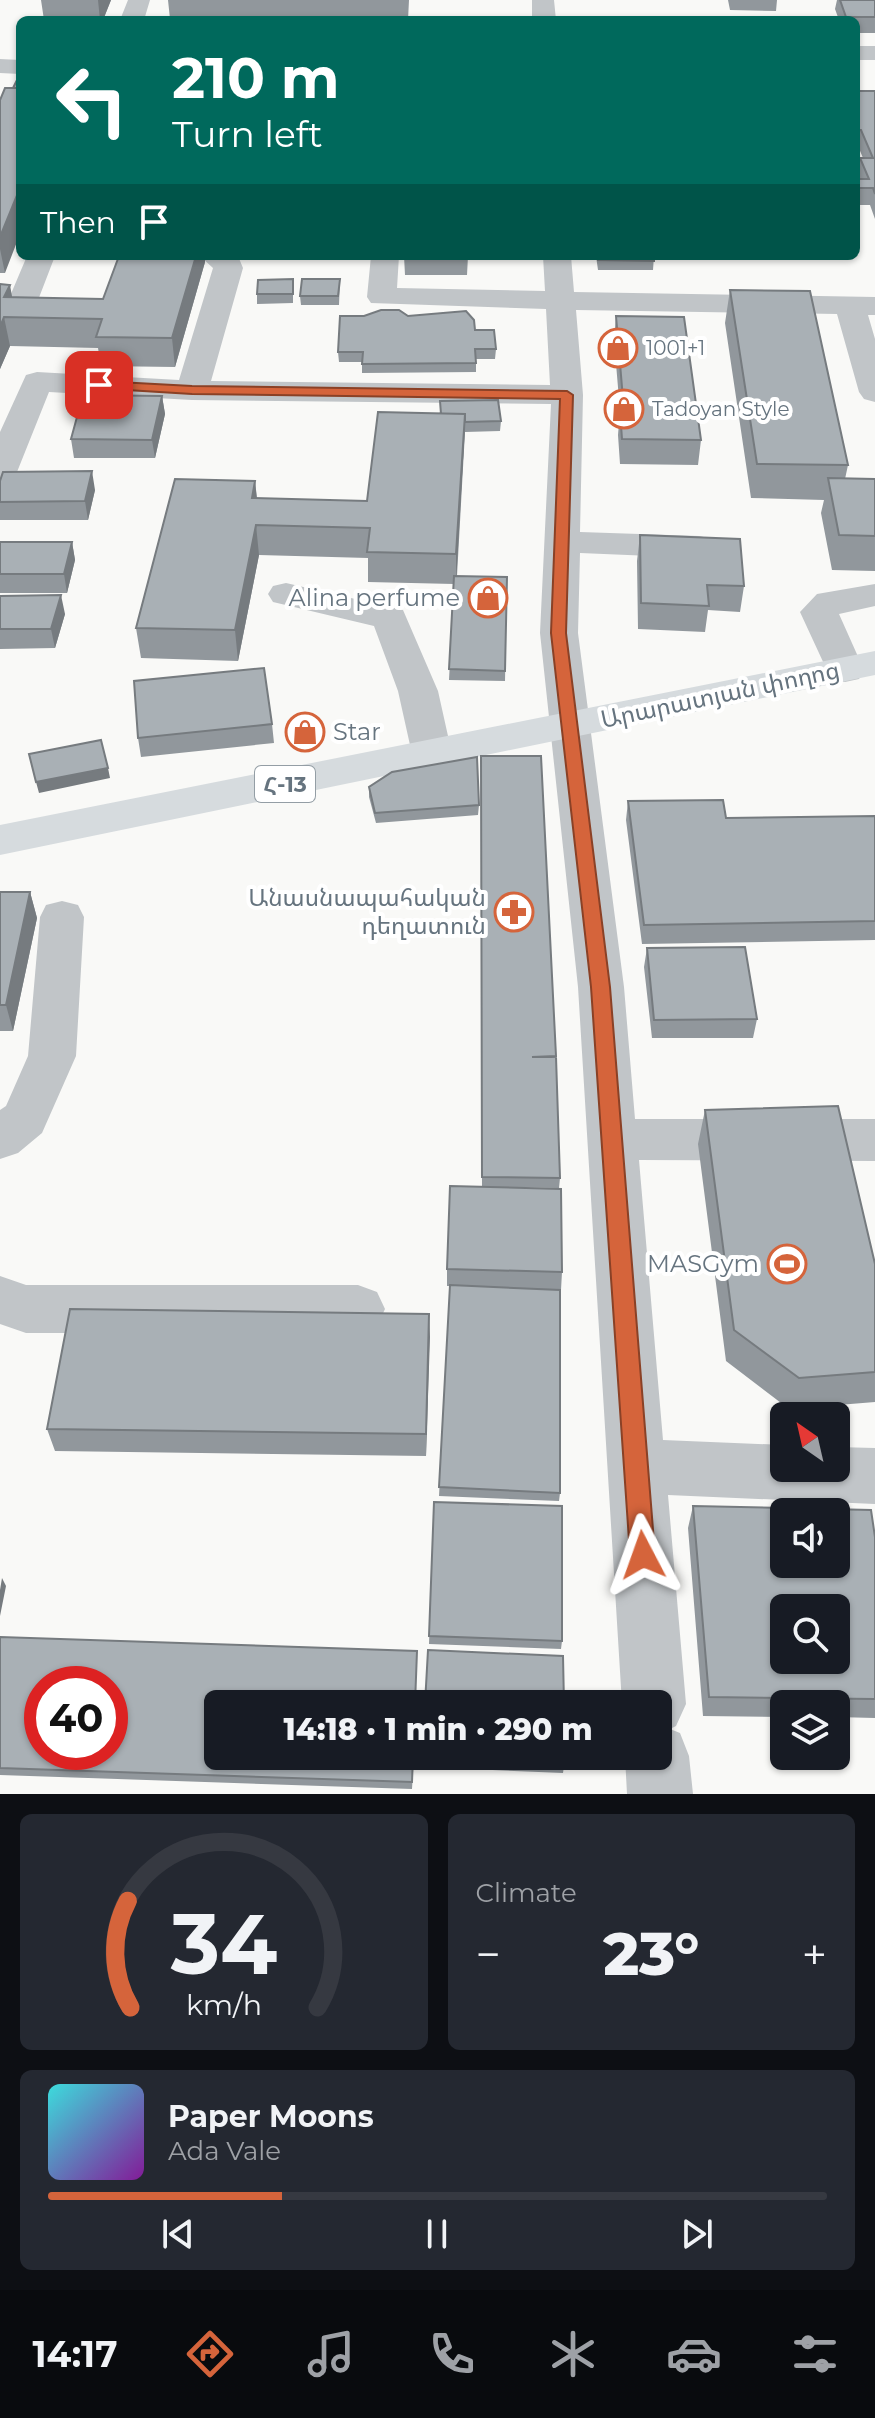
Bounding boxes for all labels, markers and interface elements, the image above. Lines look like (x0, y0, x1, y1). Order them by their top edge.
text: 210 m (172, 44, 340, 112)
icon: left (40, 48, 144, 152)
text: Turn left (172, 112, 323, 156)
icon: arrive (132, 200, 176, 244)
text: Then (40, 204, 116, 241)
shop icon: 1001+1 (597, 327, 639, 369)
place label: 1001+1 (646, 336, 705, 360)
pin (65, 351, 133, 419)
icon: arrive (77, 363, 121, 407)
shop icon: Tadoyan Style (603, 388, 645, 430)
place label: Tadoyan Style (652, 397, 790, 421)
shop icon: Alina perfume (467, 577, 509, 619)
place label: Alina perfume (289, 583, 460, 612)
street label: Արարատյան փողոց (598, 655, 842, 734)
shop icon: Star (284, 711, 326, 753)
place label: Star (333, 717, 381, 746)
road number: Հ-13 (255, 766, 315, 802)
place label: Անասնապահական դեղատուն (248, 883, 486, 940)
pharmacy icon: Անասնապահական դեղատուն (493, 891, 535, 933)
sports icon: MASGym (766, 1243, 808, 1285)
place label: MASGym (647, 1249, 759, 1278)
north arrow (770, 1402, 850, 1482)
map controls (770, 1402, 850, 1770)
button: sound (770, 1498, 850, 1578)
position arrow (601, 1513, 685, 1597)
button: search (770, 1594, 850, 1674)
speed limit sign: 40 (24, 1666, 128, 1770)
button: layers (770, 1690, 850, 1770)
text: 14:18 · 1 min · 290 m (283, 1711, 593, 1748)
text: Climate (476, 1877, 577, 1909)
text: 34 (169, 1893, 277, 1995)
text: 23° (603, 1917, 699, 1990)
text: − (476, 1927, 501, 1981)
text: + (802, 1927, 827, 1981)
text: km/h (186, 1987, 262, 2022)
text: Paper Moons (168, 2098, 374, 2135)
text: Ada Vale (168, 2135, 281, 2167)
icon: previous (156, 2212, 200, 2256)
icon: pause (415, 2212, 459, 2256)
icon: next (675, 2212, 719, 2256)
icon: directions (182, 2326, 238, 2382)
icon: music (303, 2326, 359, 2382)
icon: phone (424, 2326, 480, 2382)
icon: climate (545, 2326, 601, 2382)
icon: car (666, 2326, 722, 2382)
icon: filters (787, 2326, 843, 2382)
text: 14:17 (32, 2332, 118, 2376)

